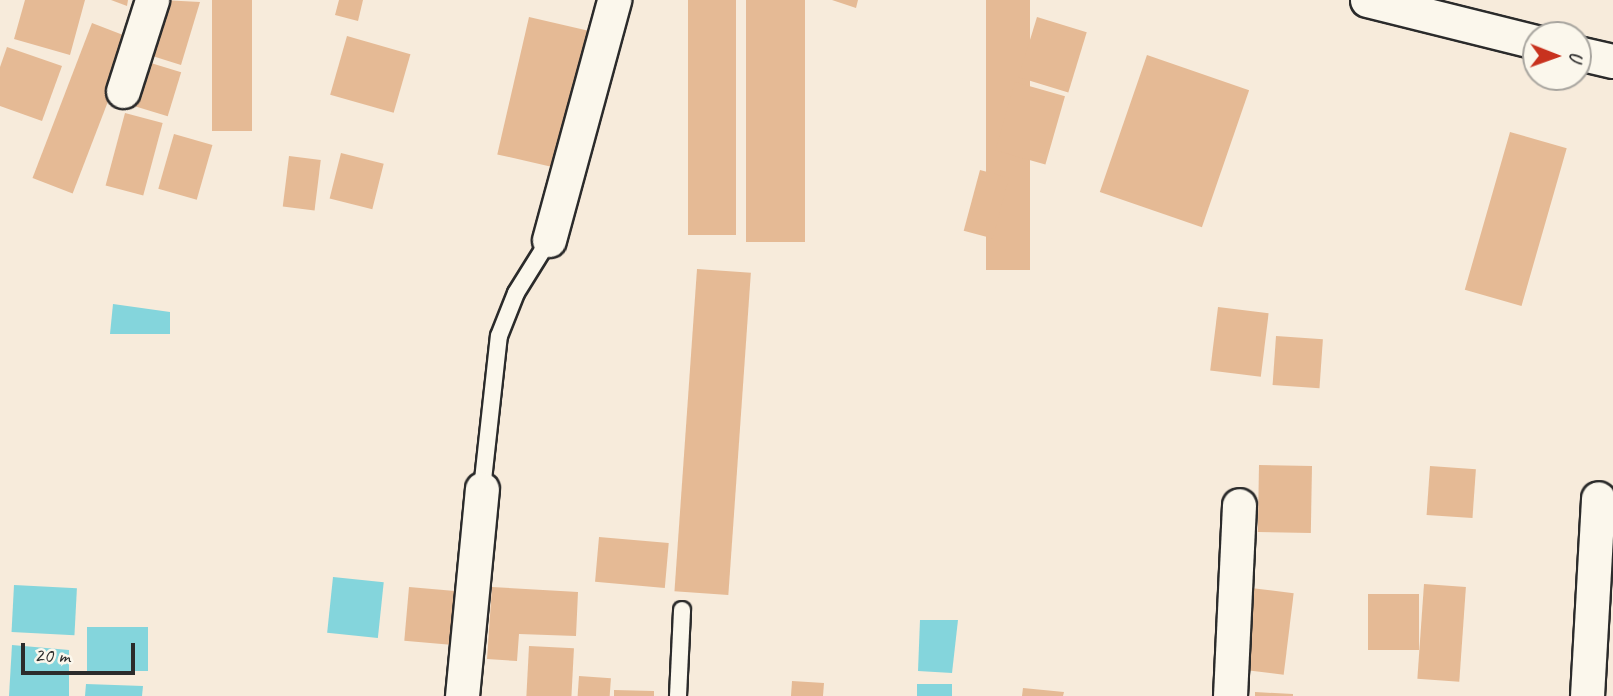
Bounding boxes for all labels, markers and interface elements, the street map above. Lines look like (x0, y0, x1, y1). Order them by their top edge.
north arrow (1522, 21, 1592, 91)
text: U (1564, 52, 1588, 61)
scale bar (24, 630, 138, 674)
text: 20 m (34, 642, 70, 668)

